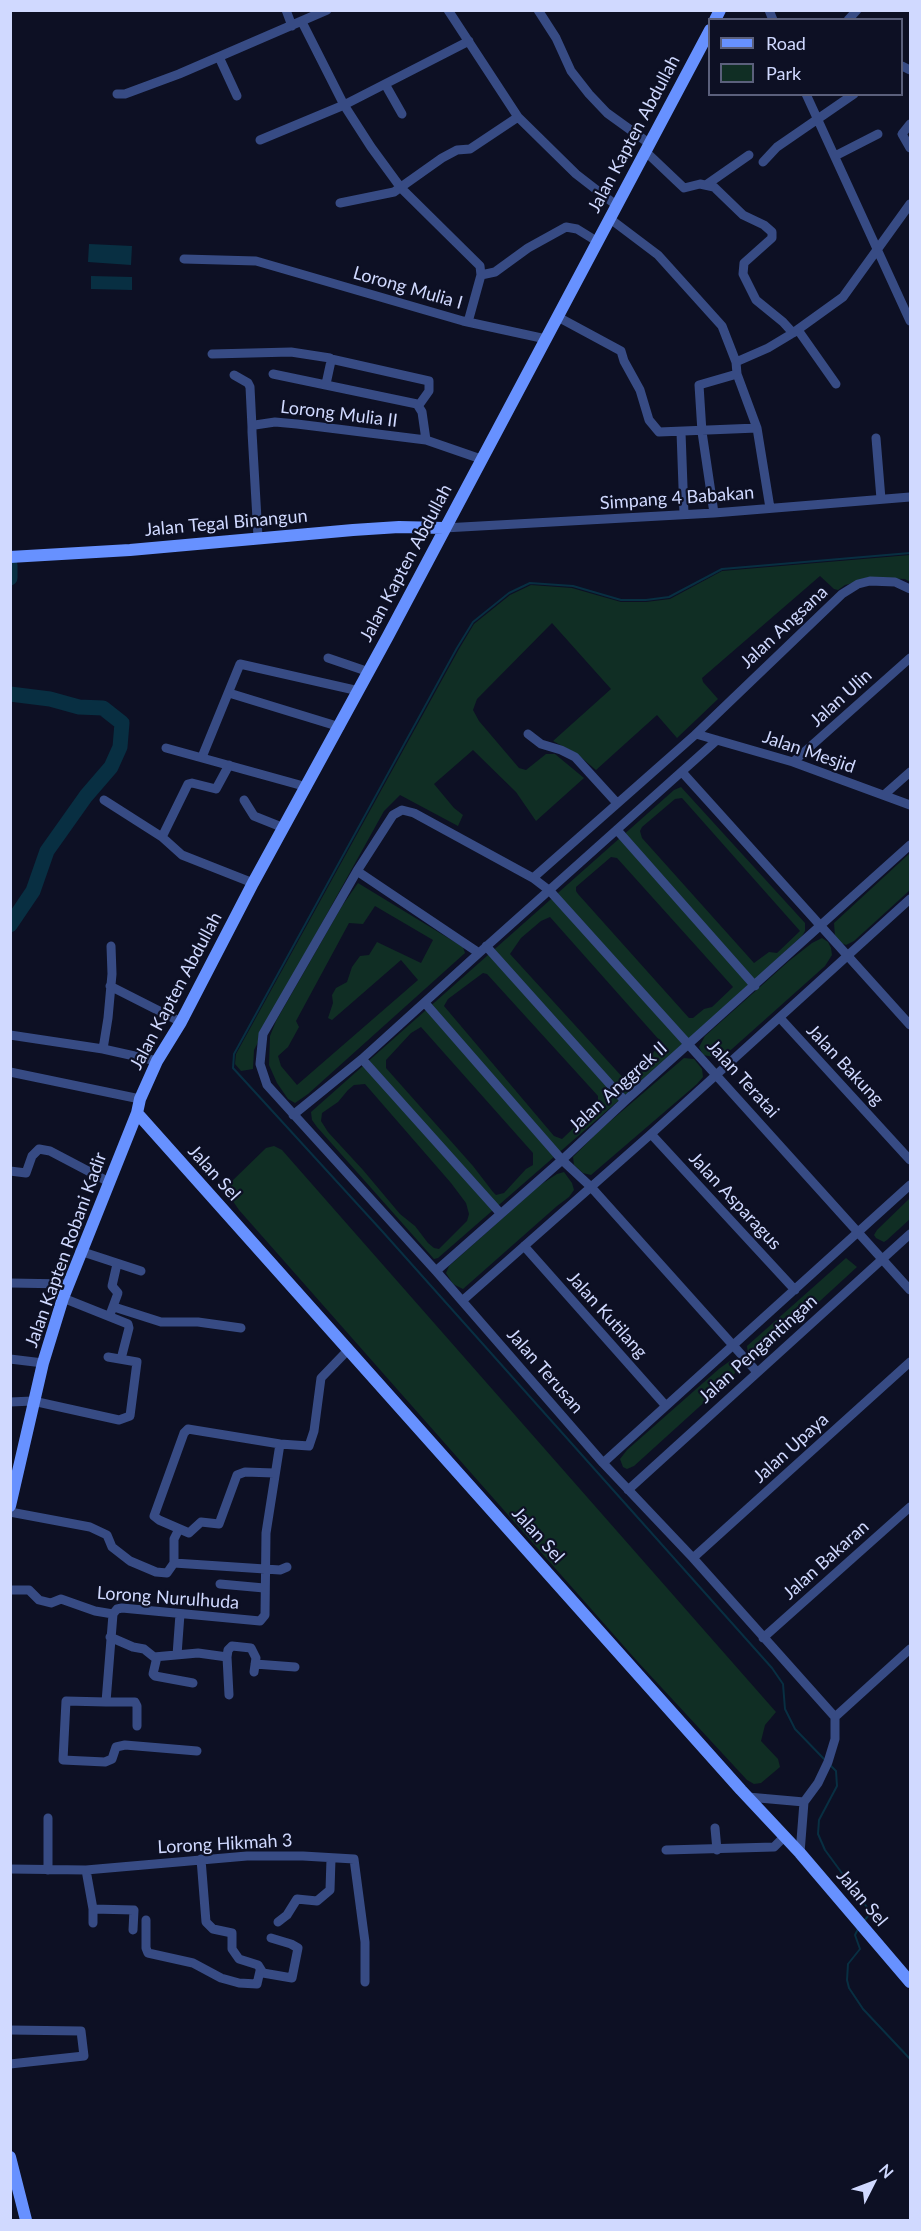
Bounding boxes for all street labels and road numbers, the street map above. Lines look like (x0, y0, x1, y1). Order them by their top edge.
street label: Jalan Kapten Abdullah (583, 52, 685, 216)
street label: Lorong Mulia I (351, 262, 465, 314)
street label: Lorong Mulia II (279, 396, 399, 432)
street label: Jalan Kapten Abdullah (355, 481, 457, 645)
street label: Simpang 4 Babakan (599, 482, 755, 514)
street label: Jalan Tegal Binangun (144, 505, 308, 541)
street label: Jalan Angsana (736, 581, 832, 673)
street label: Jalan Ulin (806, 665, 876, 731)
street label: Jalan Mesjid (760, 726, 858, 778)
street label: Jalan Kapten Abdullah (125, 909, 227, 1073)
street label: Jalan Bakung (802, 1020, 888, 1110)
street label: Jalan Teratai (703, 1036, 783, 1122)
street label: Jalan Anggrek II (565, 1037, 671, 1137)
street label: Jalan Sel (183, 1141, 245, 1205)
street label: Jalan Asparagus (684, 1148, 786, 1254)
street label: Jalan Kapten Robani Kadir (21, 1149, 111, 1351)
street label: Jalan Kutilang (562, 1267, 652, 1363)
street label: Jalan Pengantingan (694, 1290, 822, 1408)
street label: Jalan Terusan (502, 1324, 588, 1418)
street label: Jalan Upaya (749, 1409, 833, 1487)
street label: Jalan Sel (507, 1503, 569, 1567)
street label: Jalan Bakaran (779, 1516, 873, 1604)
street label: Lorong Nurulhuda (96, 1582, 240, 1614)
street label: Lorong Hikmah 3 (157, 1830, 293, 1858)
street label: Jalan Sel (832, 1865, 892, 1931)

